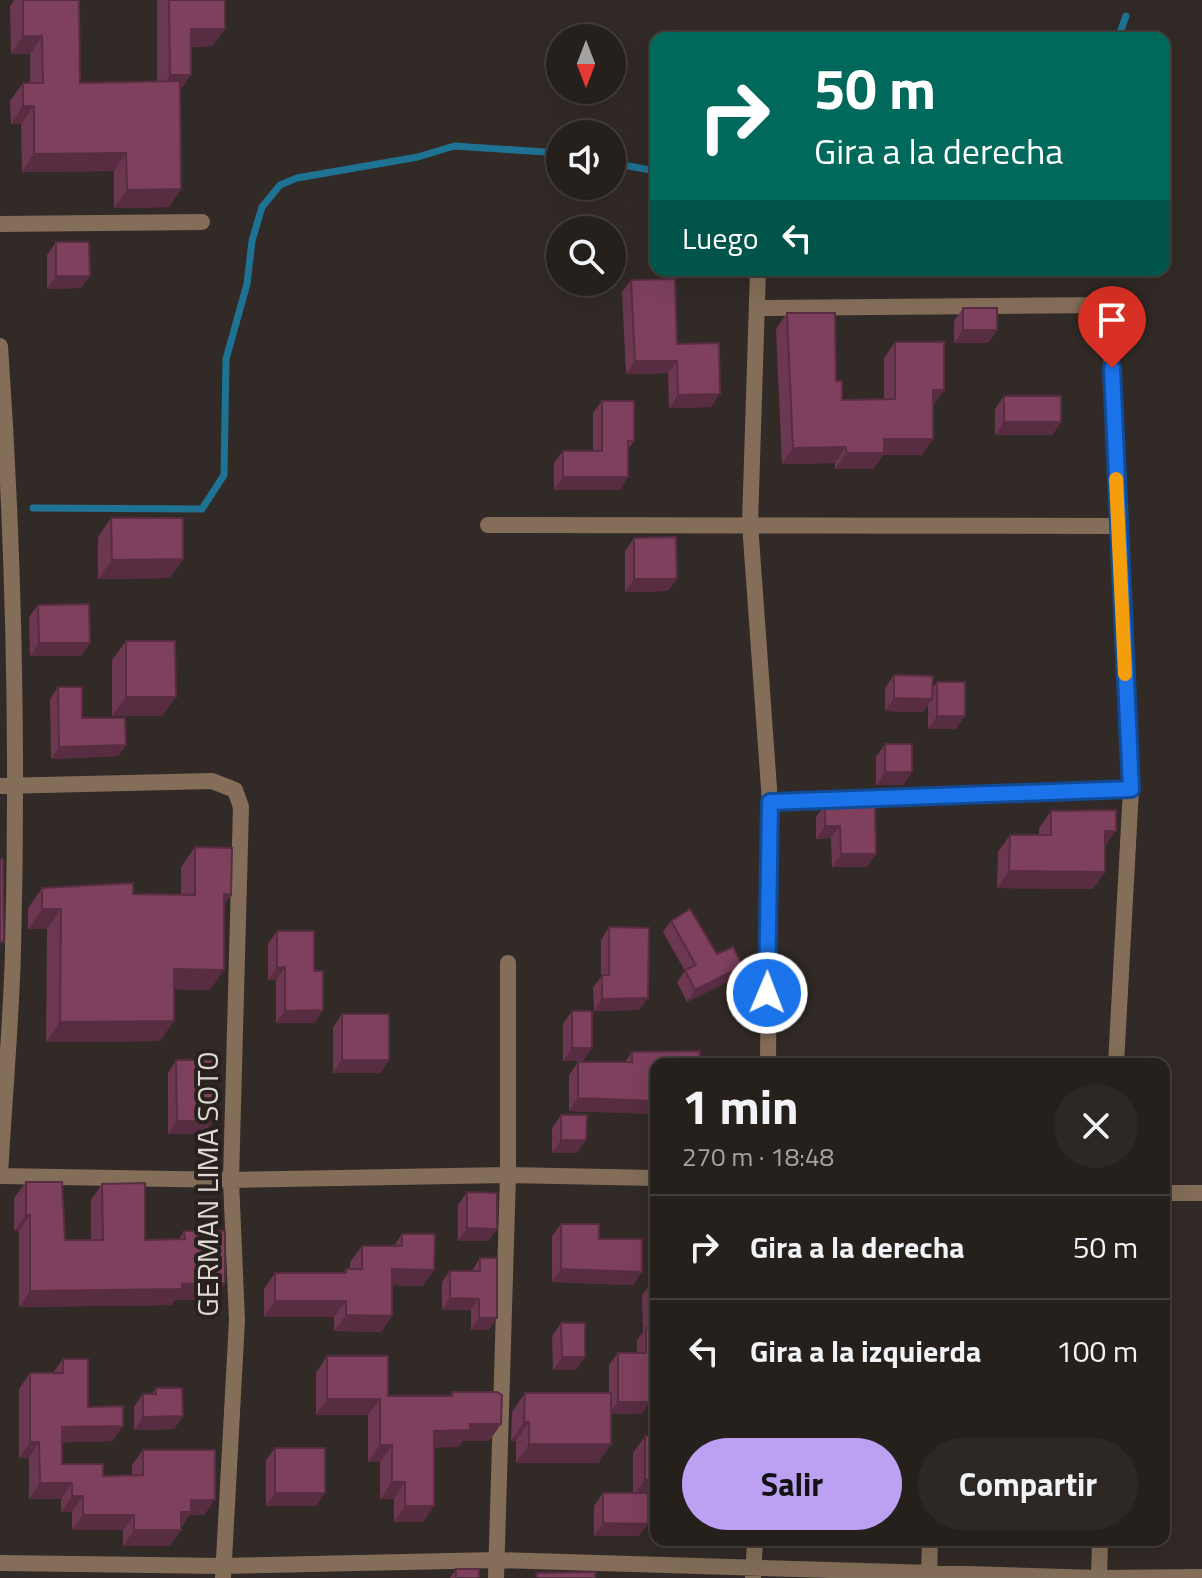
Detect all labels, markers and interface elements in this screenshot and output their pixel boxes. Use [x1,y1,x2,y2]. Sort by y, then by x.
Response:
north arrow [546,24,626,104]
map controls [546,24,626,296]
text: 50 m [814,46,936,131]
icon: right [682,64,786,168]
button: sound [546,120,626,200]
text: Gira a la derecha [814,123,1063,178]
text: Luego [682,215,759,261]
button: search [546,216,626,296]
icon: left [775,216,819,260]
pin [1078,286,1146,368]
icon: arrive [1090,298,1134,342]
position arrow [725,951,809,1035]
street label: GERMAN LIMA SOTO [184,1051,230,1317]
text: 1 min [682,1070,799,1143]
button: close [1054,1084,1138,1168]
text: 270 m · 18:48 [682,1137,834,1176]
text: Gira a la derecha [750,1224,965,1270]
text: 50 m [1073,1224,1138,1270]
icon: right [682,1225,726,1269]
text: Gira a la izquierda [750,1328,981,1374]
text: 100 m [1056,1328,1138,1374]
icon: left [682,1329,726,1373]
button: Salir [682,1438,902,1530]
button: Compartir [918,1438,1138,1530]

